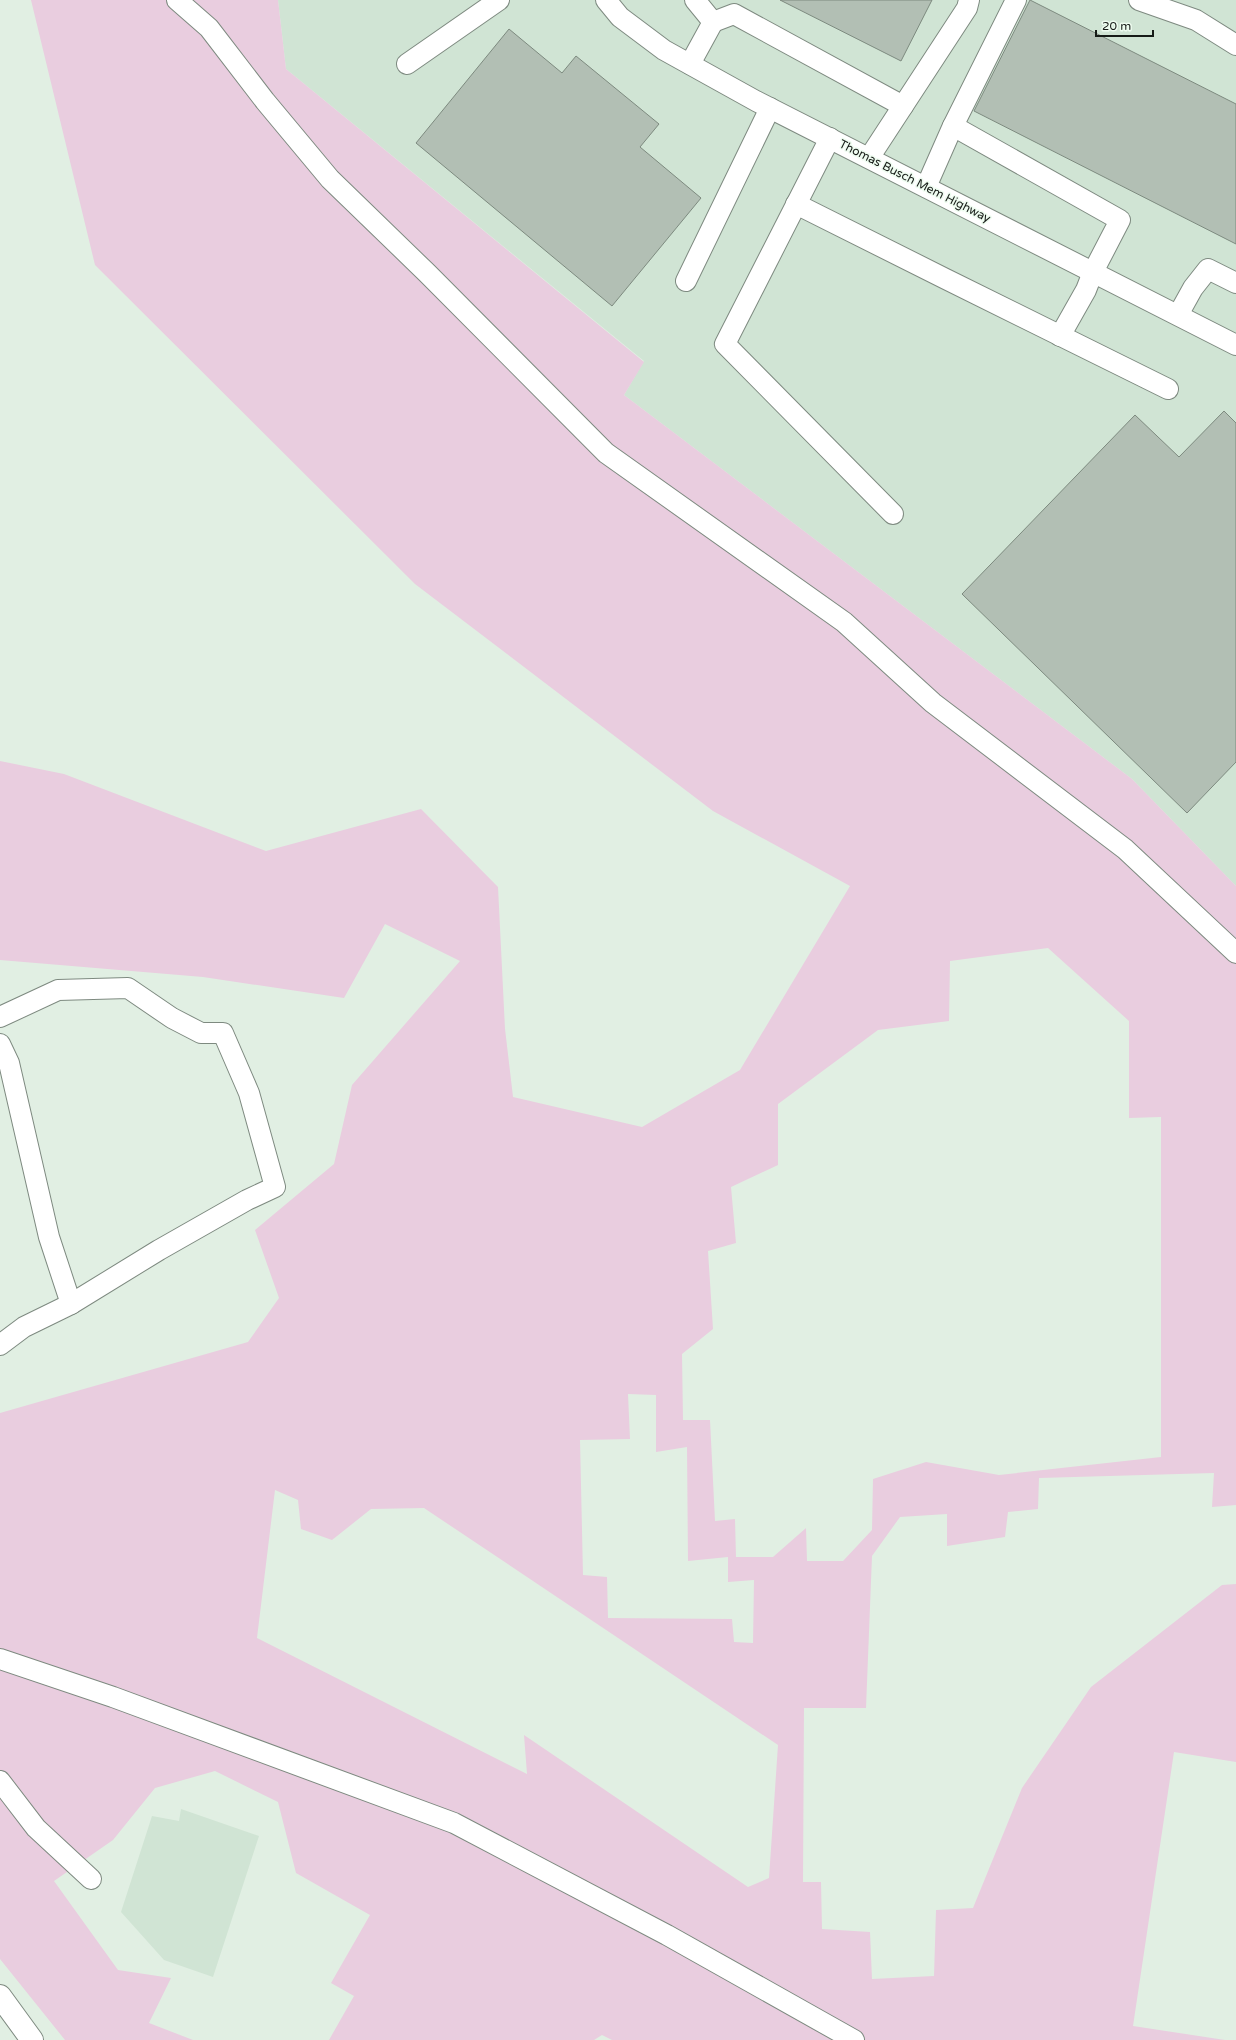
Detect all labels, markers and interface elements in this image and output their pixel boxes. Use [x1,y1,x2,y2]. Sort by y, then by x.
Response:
scale bar [1096,12,1153,38]
text: 20 m [1102,19,1131,33]
street label: Thomas Busch Mem Highway [837,137,994,226]

